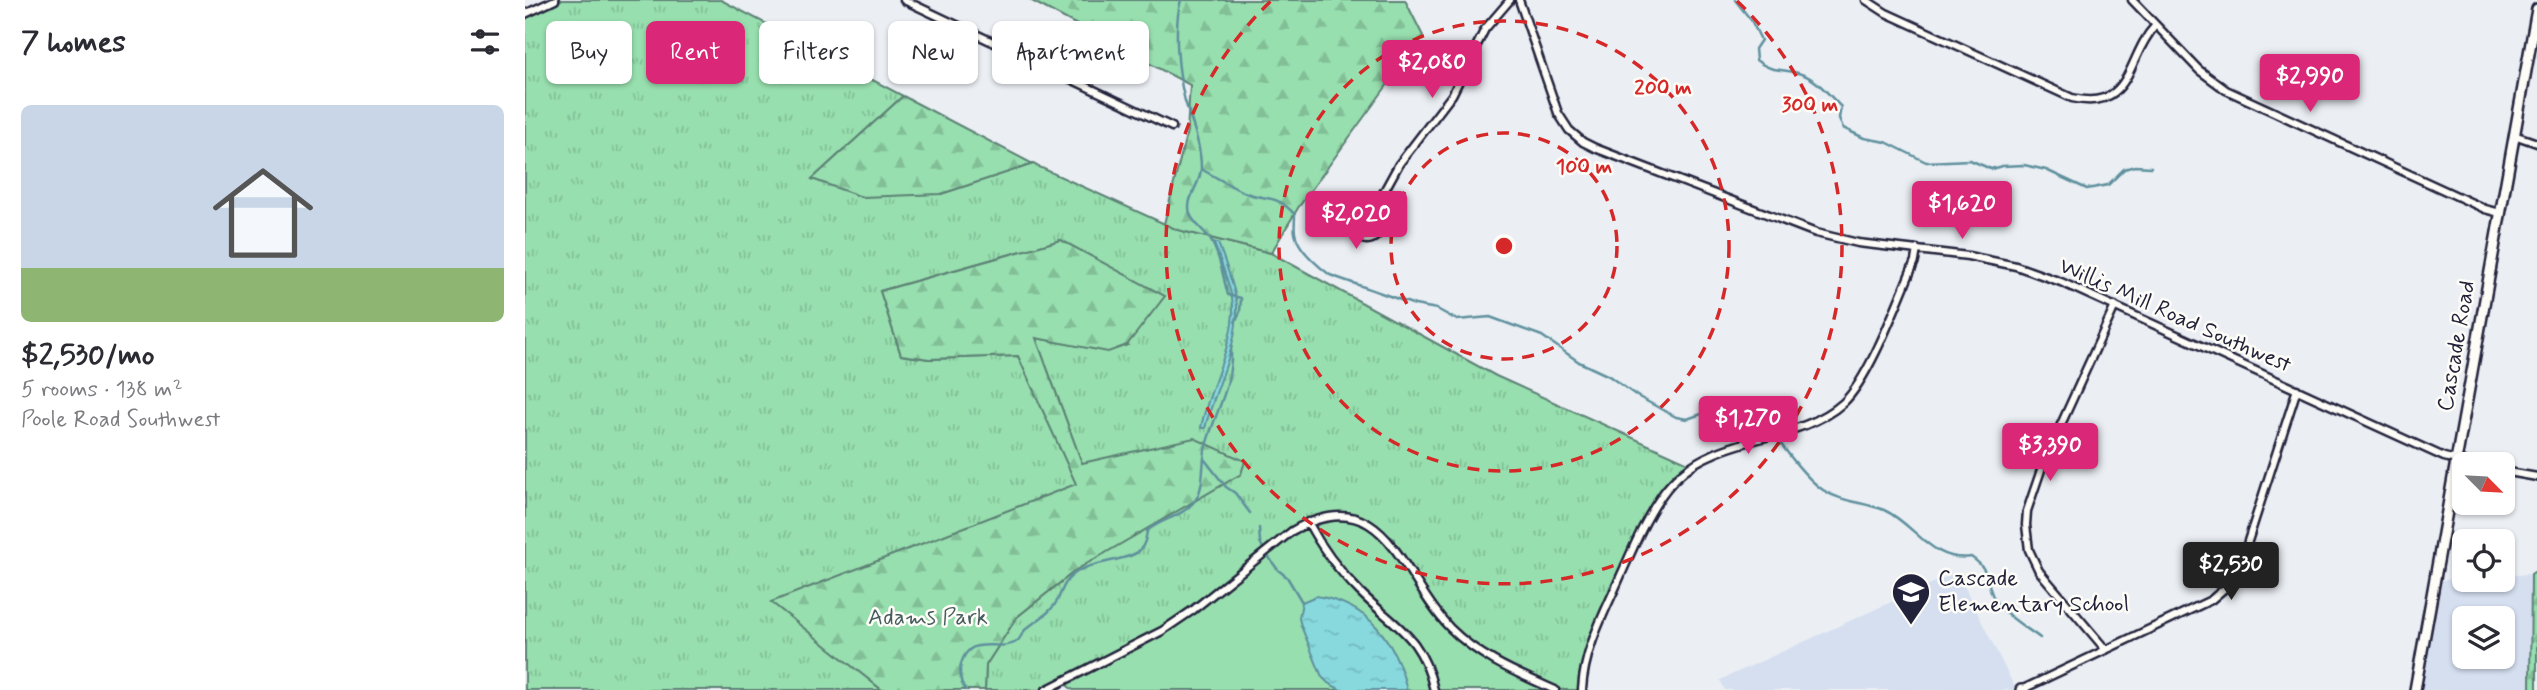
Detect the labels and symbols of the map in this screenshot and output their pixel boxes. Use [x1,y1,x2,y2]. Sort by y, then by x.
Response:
pin: $2,080 [1375,41,1489,100]
pin: $2,990 [2253,54,2367,114]
text: 200 m [1634,74,1692,102]
text: 300 m [1782,91,1839,119]
text: 100 m [1556,153,1612,181]
pin: $1,620 [1905,182,2019,241]
pin: $2,020 [1299,191,1413,251]
centre of rings [1492,234,1516,258]
street label: Willis Mill Road Southwest [2054,251,2296,381]
street label: Cascade Road [2431,278,2483,414]
pin: $1,270 [1691,396,1805,456]
pin: $3,390 [1993,424,2107,483]
north arrow [2452,452,2515,514]
pin: $2,530 [2174,542,2288,602]
place label: Cascade Elementary School [1938,564,2129,620]
school or university icon: Cascade Elementary School [1890,571,1932,626]
park label: Adams Park [868,603,988,633]

